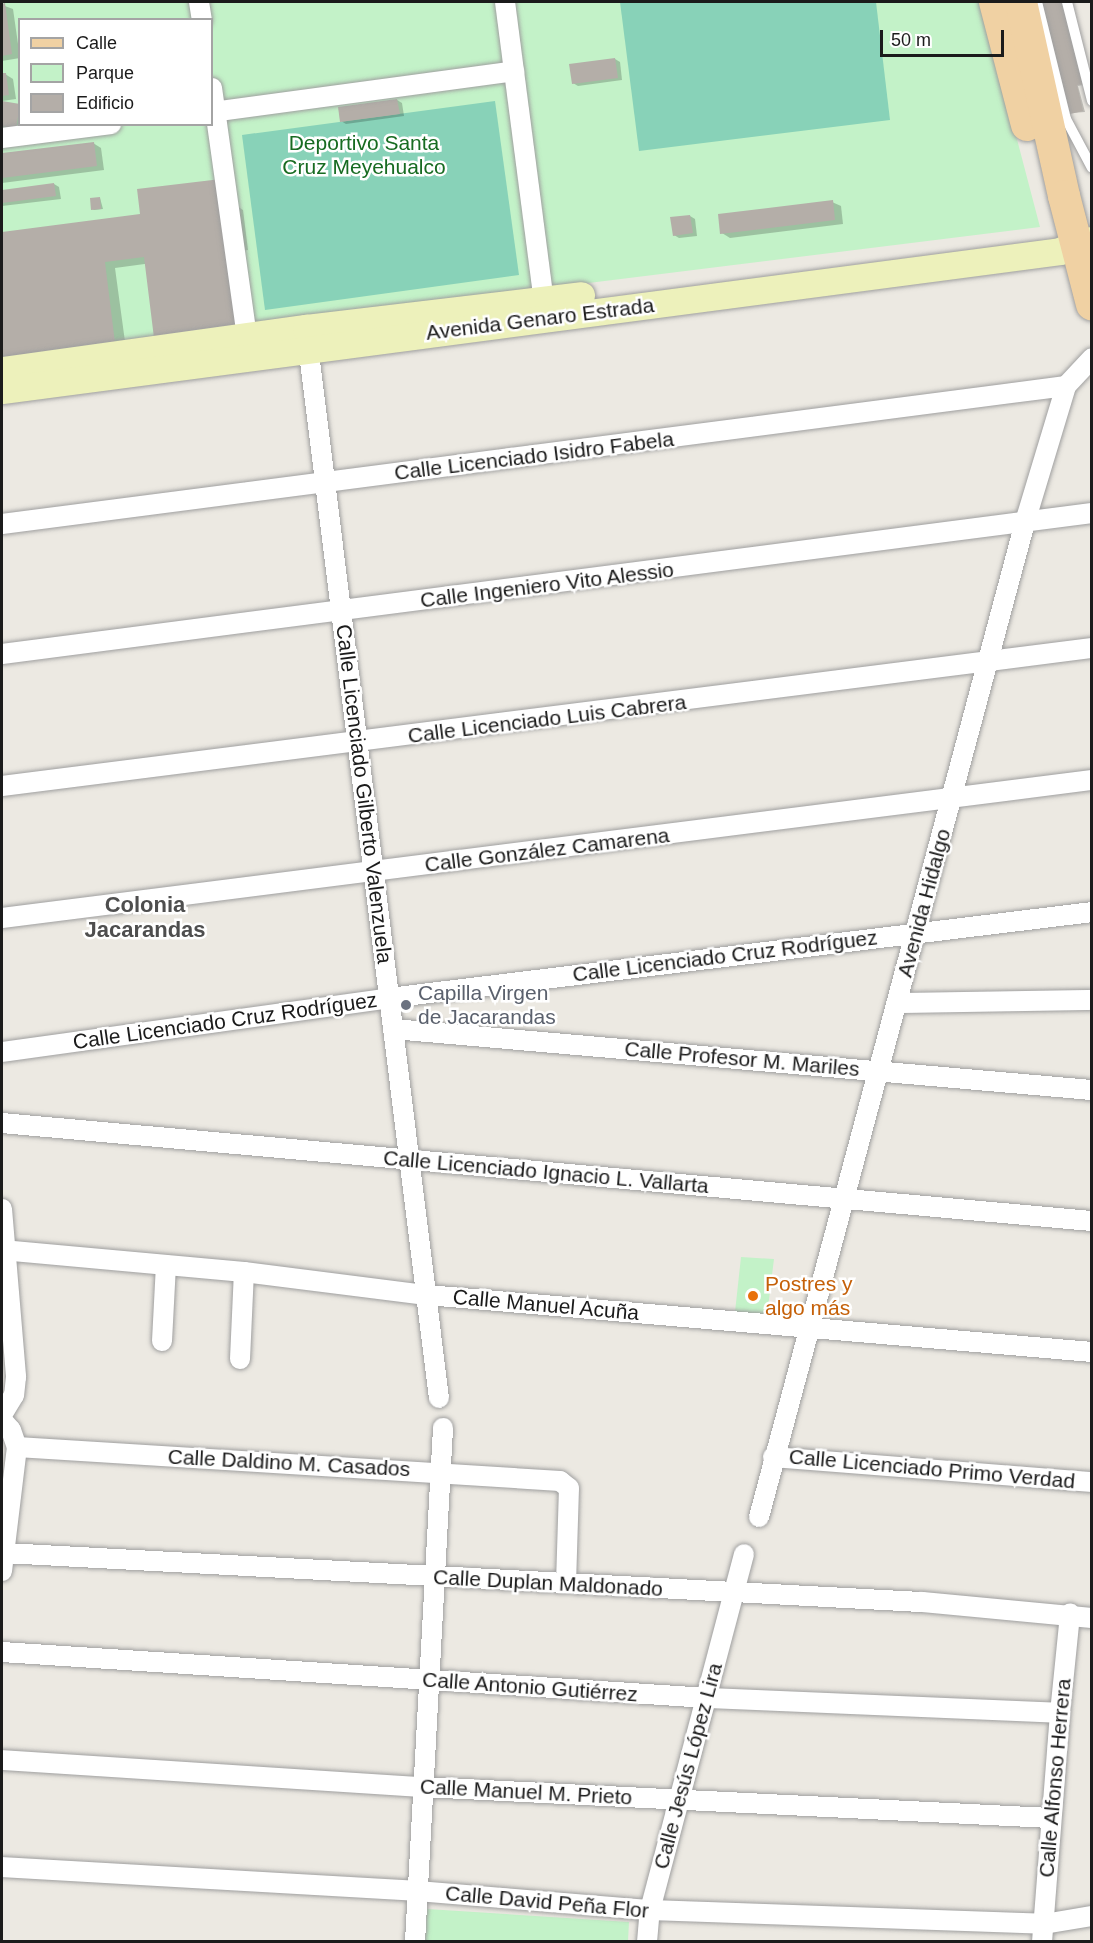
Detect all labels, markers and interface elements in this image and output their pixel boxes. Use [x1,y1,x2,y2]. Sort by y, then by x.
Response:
legend [18,18,213,126]
scale bar [883,18,1008,56]
text: 50 m [891,30,931,50]
text: Calle [76,33,117,53]
text: Parque [76,63,134,83]
text: Edificio [76,93,134,113]
park label: Deportivo Santa Cruz Meyehualco [282,130,446,180]
street label: Avenida Genaro Estrada [425,293,655,345]
street label: Calle Licenciado Isidro Fabela [393,426,675,486]
street label: Calle Ingeniero Vito Alessio [418,557,676,613]
street label: Calle Licenciado Gilberto Valenzuela [331,623,397,965]
street label: Calle Licenciado Luis Cabrera [406,689,688,749]
street label: Calle González Camarena [423,822,671,878]
street label: Avenida Hidalgo [892,826,956,980]
district label: Colonia Jacarandas [84,891,206,942]
street label: Calle Licenciado Cruz Rodríguez [571,925,879,987]
place label: Capilla Virgen de Jacarandas [418,980,556,1030]
street label: Calle Licenciado Cruz Rodríguez [71,987,379,1055]
marker: Capilla Virgen de Jacarandas [399,998,413,1012]
street label: Calle Profesor M. Mariles [623,1036,861,1082]
street label: Calle Licenciado Ignacio L. Vallarta [382,1145,710,1199]
place label: Postres y algo más [765,1271,853,1321]
street label: Calle Manuel Acuña [451,1284,641,1326]
marker: Postres y algo más [746,1289,760,1303]
street label: Calle Daldino M. Casados [167,1444,411,1482]
street label: Calle Licenciado Primo Verdad [788,1444,1076,1494]
street label: Calle Duplan Maldonado [433,1564,663,1602]
street label: Calle Jesús López Lira [648,1660,728,1872]
street label: Calle Antonio Gutiérrez [421,1667,639,1707]
street label: Calle Alfonso Herrera [1034,1677,1076,1879]
street label: Calle Manuel M. Prieto [419,1774,633,1810]
street label: Calle David Peña Flor [444,1881,650,1923]

